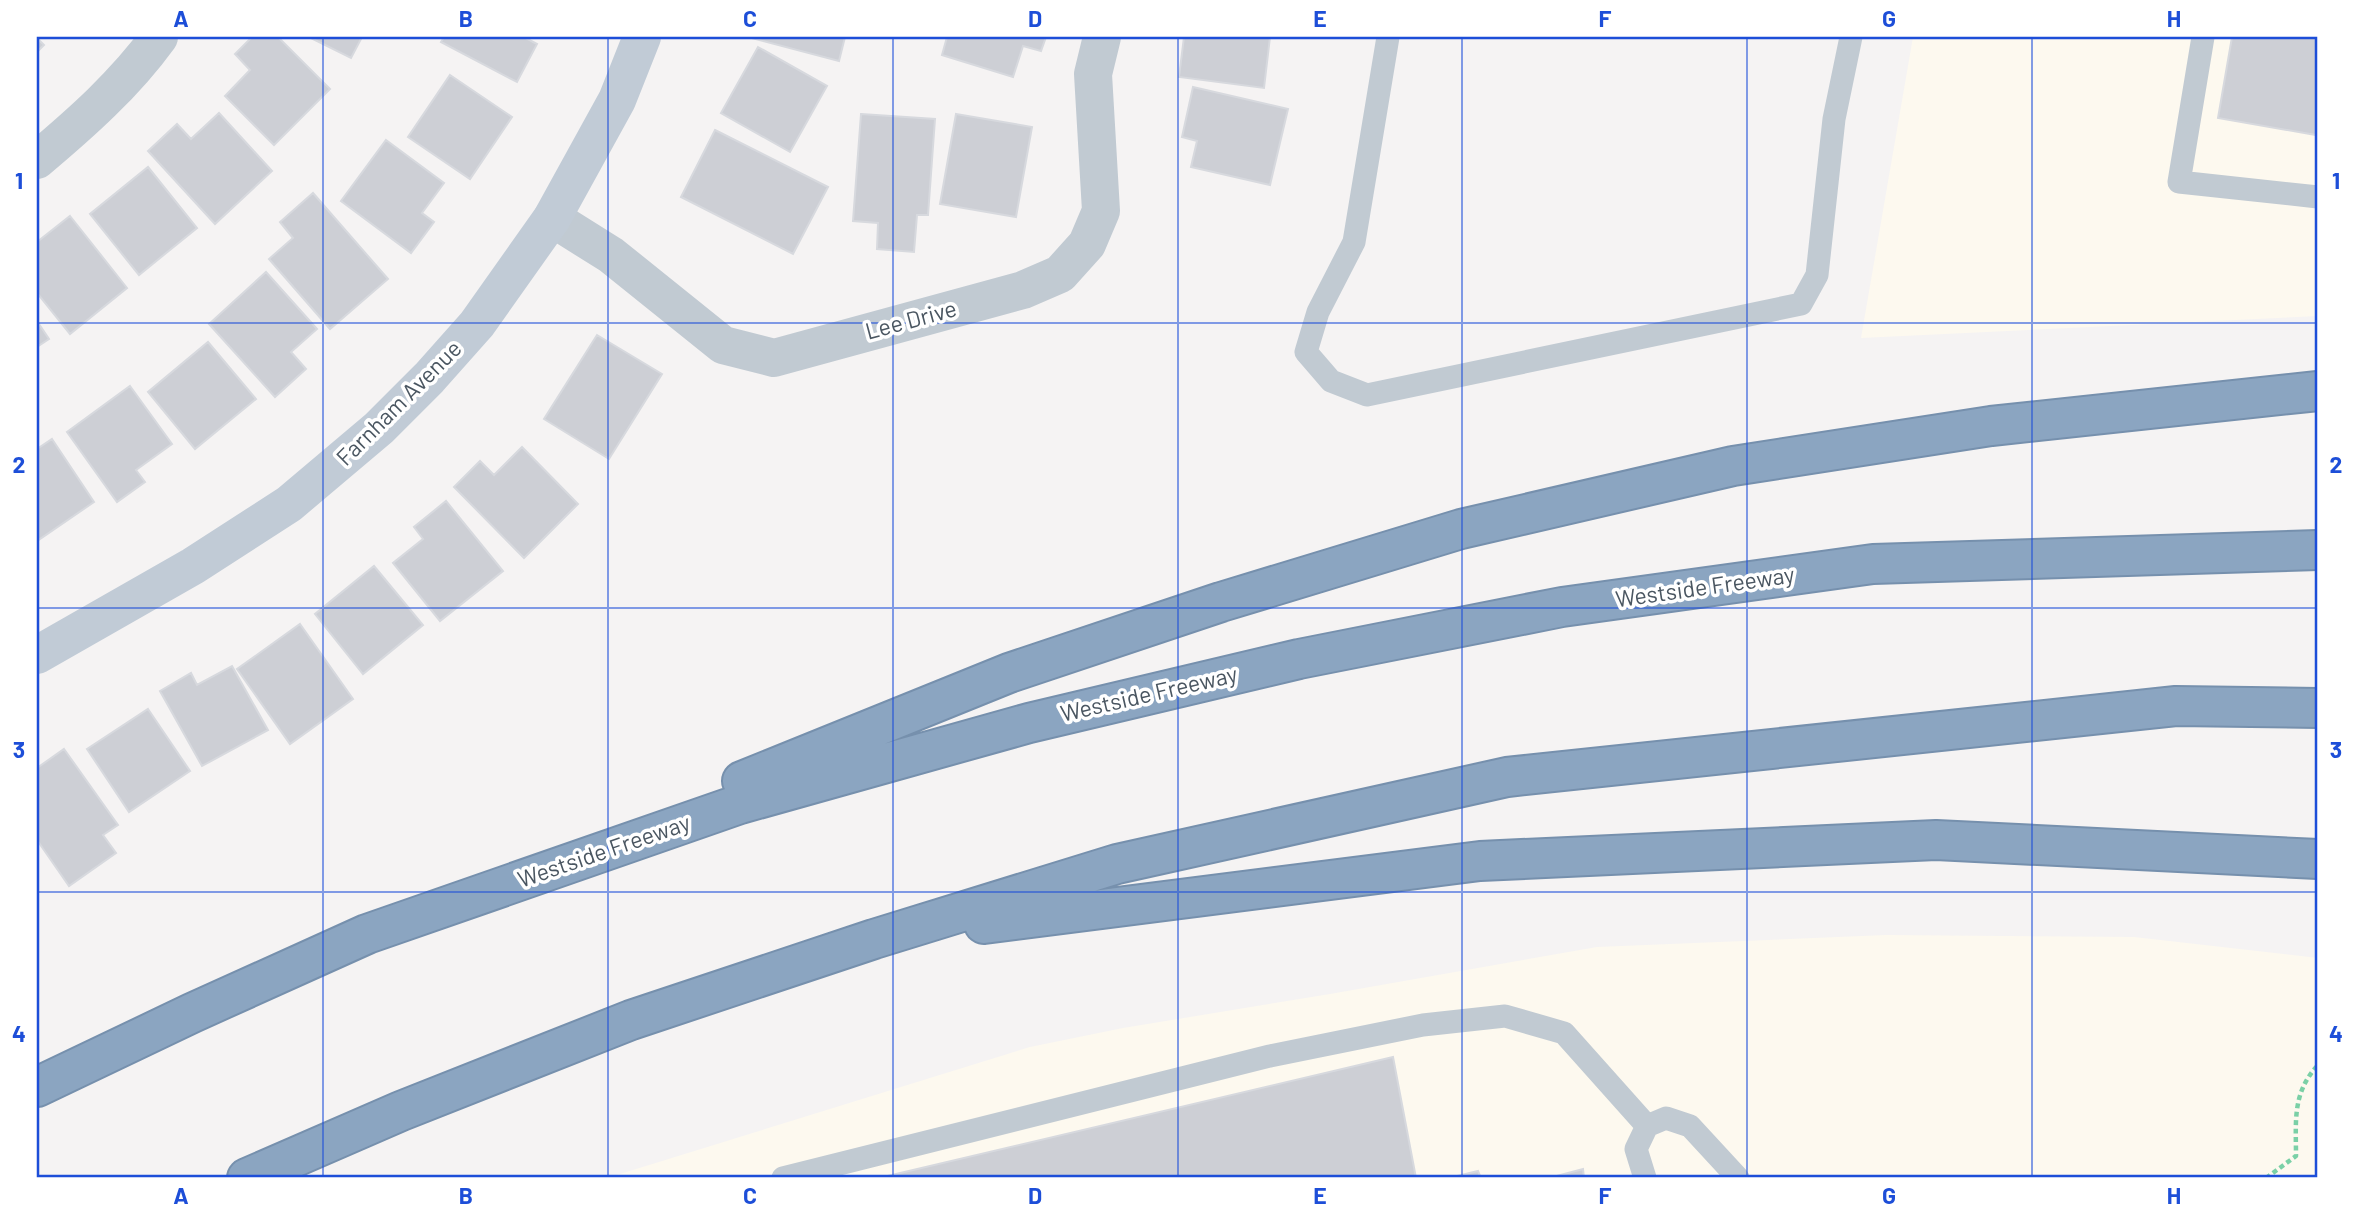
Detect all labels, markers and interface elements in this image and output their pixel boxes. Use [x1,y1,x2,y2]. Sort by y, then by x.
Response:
text: A [173,4,189,32]
text: B [459,4,473,32]
text: C [743,4,757,32]
text: D [1028,4,1042,32]
text: E [1313,4,1327,32]
text: F [1599,4,1612,32]
text: G [1882,4,1896,32]
text: H [2167,4,2181,32]
text: 1 [15,166,23,194]
text: 1 [2332,166,2340,194]
street label: Lee Drive [862,293,959,345]
street label: Farnham Avenue [330,334,467,471]
text: 2 [13,450,25,478]
text: 2 [2330,450,2342,478]
street label: Westside Freeway [1613,560,1797,612]
street label: Westside Freeway [1058,659,1240,727]
text: 3 [13,735,25,763]
text: 3 [2330,735,2342,763]
street label: Westside Freeway [514,807,694,893]
text: 4 [12,1019,26,1047]
text: 4 [2329,1019,2343,1047]
text: A [173,1181,189,1209]
text: B [459,1181,473,1209]
text: C [743,1181,757,1209]
text: D [1028,1181,1042,1209]
text: E [1313,1181,1327,1209]
text: F [1599,1181,1612,1209]
text: G [1882,1181,1896,1209]
text: H [2167,1181,2181,1209]

